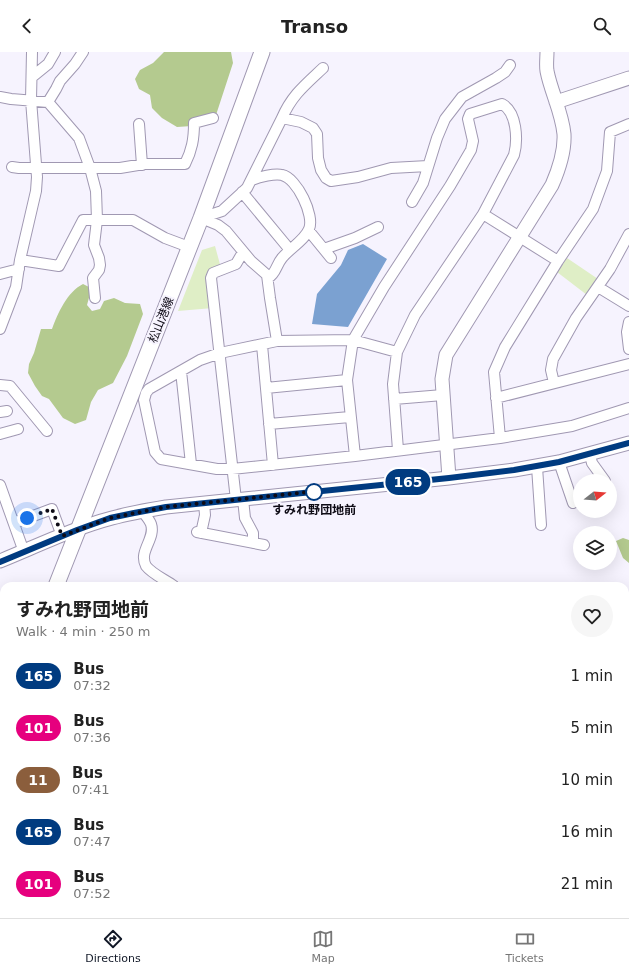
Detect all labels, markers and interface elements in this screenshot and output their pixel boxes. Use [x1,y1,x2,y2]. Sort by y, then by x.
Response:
icon: back [16,15,38,37]
icon: search [591,15,613,37]
text: Transo [281,16,348,37]
street label: 松山港線 [146,295,176,345]
line badge: 165 [385,469,431,495]
text: 165 [393,474,423,490]
north arrow [573,474,617,518]
map controls [573,474,617,570]
marker: すみれ野団地前 [305,483,323,501]
place label: すみれ野団地前 [272,503,356,517]
your location [17,508,37,528]
button: layers [573,526,617,570]
button: heart [571,595,613,637]
text: すみれ野団地前 [16,598,149,620]
text: Walk · 4 min · 250 m [16,624,150,639]
text: Bus [73,660,104,678]
text: 1 min [570,667,613,685]
text: 165 [24,668,53,684]
text: 07:32 [73,678,111,693]
text: Bus [73,712,104,730]
text: 5 min [570,719,613,737]
text: 101 [24,720,53,736]
text: 07:36 [73,730,111,745]
text: Bus [72,764,103,782]
text: 10 min [561,771,613,789]
text: 11 [28,772,48,788]
text: 07:41 [72,782,109,797]
text: Bus [73,816,104,834]
text: 16 min [561,823,613,841]
text: 165 [24,824,53,840]
text: 07:47 [73,834,111,849]
text: Bus [73,868,104,886]
text: 21 min [561,875,613,893]
text: 101 [24,876,53,892]
text: 07:52 [73,886,111,901]
tab: Directions [85,928,141,965]
tab: Map [311,928,335,965]
tab: Tickets [505,928,544,965]

